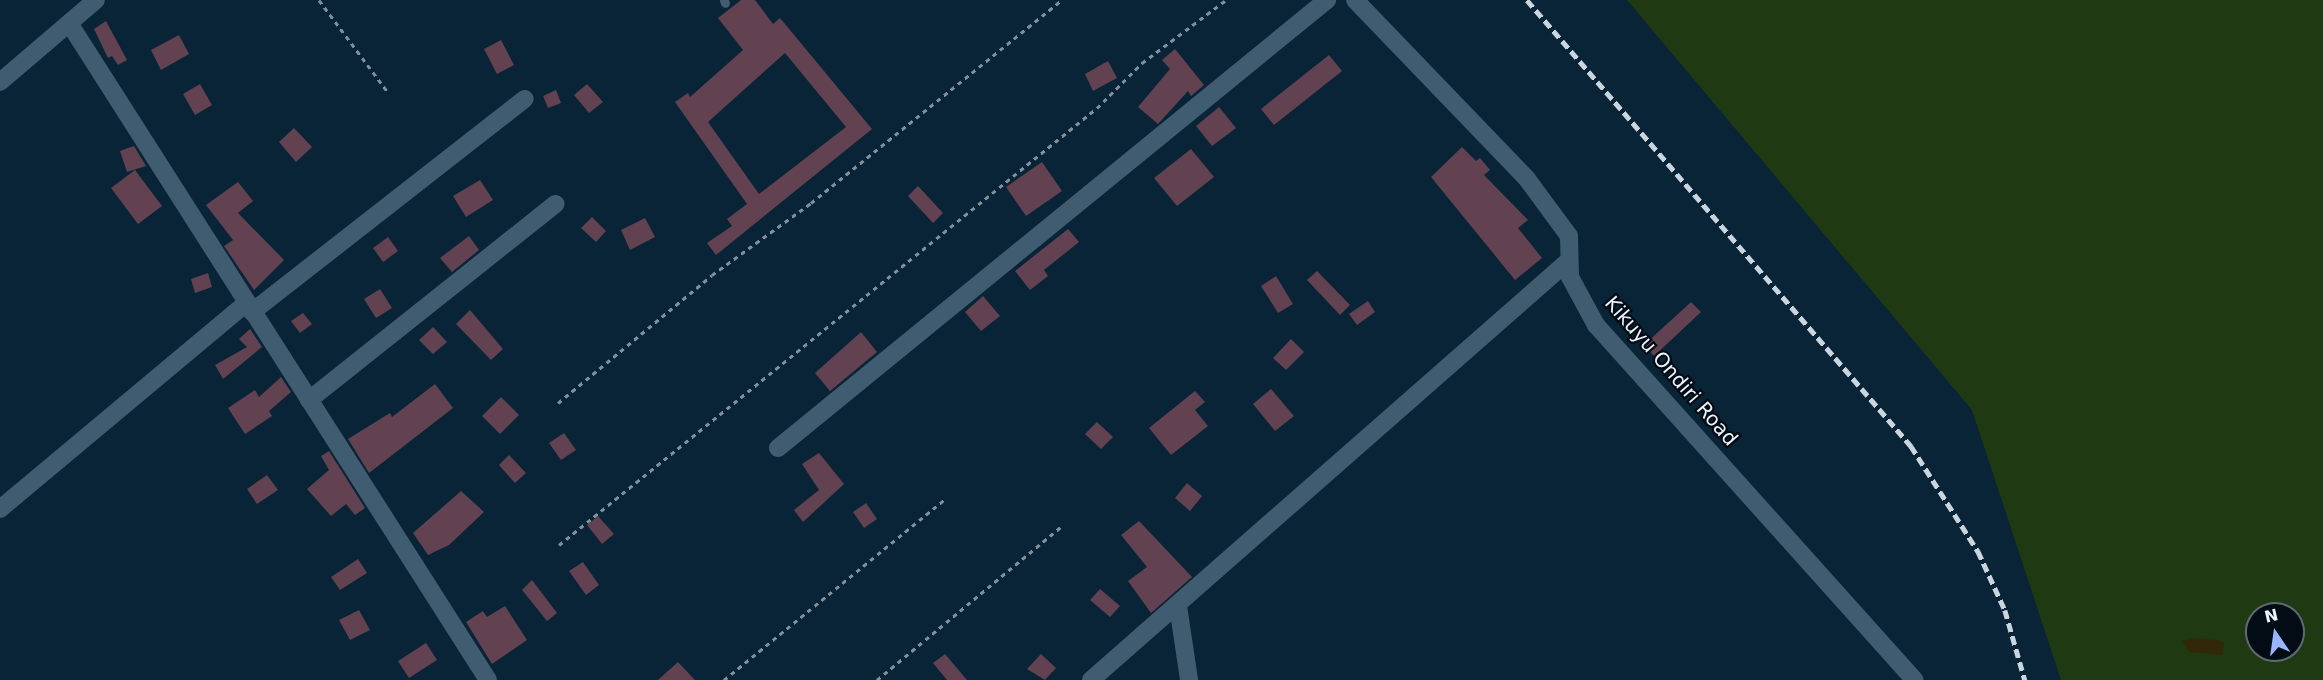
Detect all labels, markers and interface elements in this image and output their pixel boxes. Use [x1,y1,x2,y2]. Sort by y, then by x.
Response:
street label: Kikuyu Ondiri Road [1600,291,1742,451]
north arrow [2245,602,2305,662]
text: N [2263,605,2280,627]

